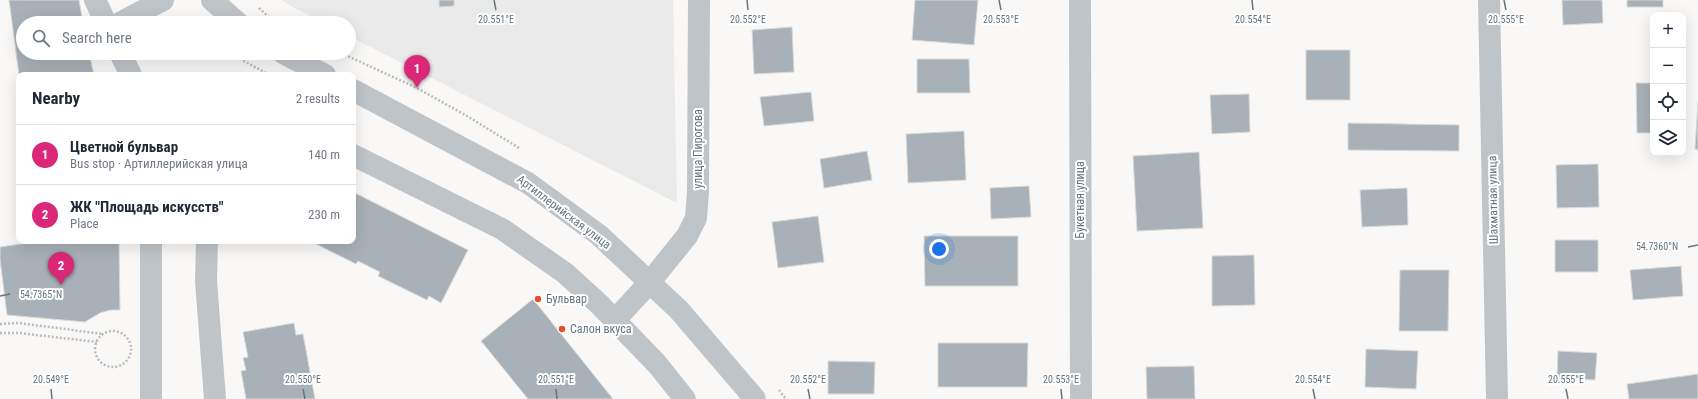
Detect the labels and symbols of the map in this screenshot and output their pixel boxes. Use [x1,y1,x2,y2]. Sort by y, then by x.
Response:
text: 20.551°E [478,14,514,25]
text: 20.552°E [730,14,766,25]
text: 20.553°E [983,14,1019,25]
text: 20.554°E [1235,14,1271,25]
text: 20.555°E [1488,14,1524,25]
pin: 1 [404,55,430,88]
street label: улица Пирогова [691,109,705,189]
street label: Шахматная улица [1485,155,1501,244]
street label: Букетная улица [1073,161,1087,239]
street label: Артиллерийская улица [514,172,614,252]
your location [929,239,949,259]
text: 54.7360°N [1636,241,1678,252]
pin: 2 [48,252,74,285]
text: 54.7365°N [20,289,62,300]
place label: Бульвар [546,292,587,306]
marker: Бульвар [533,294,543,304]
place label: Салон вкуса [570,322,632,336]
marker: Салон вкуса [557,324,567,334]
text: 20.549°E [33,374,69,385]
text: 20.550°E [285,374,321,385]
text: 20.551°E [538,374,574,385]
text: 20.552°E [790,374,826,385]
text: 20.553°E [1043,374,1079,385]
text: 20.554°E [1295,374,1331,385]
text: 20.555°E [1548,374,1584,385]

